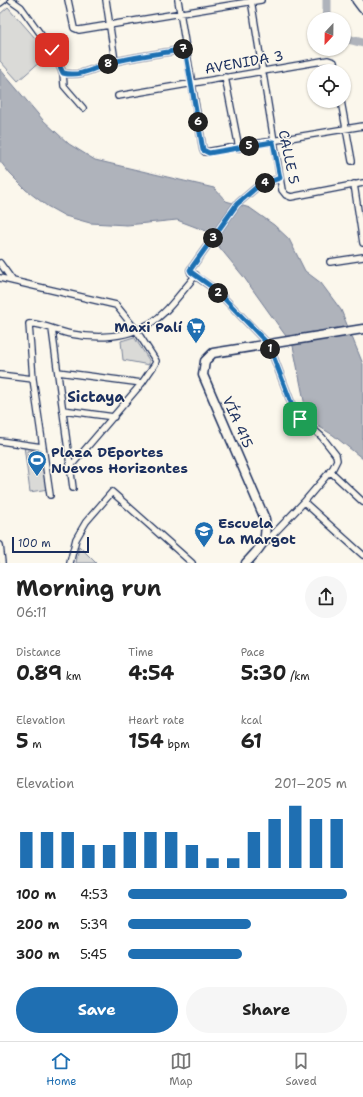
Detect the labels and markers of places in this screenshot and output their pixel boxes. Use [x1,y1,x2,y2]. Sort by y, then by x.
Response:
pin [35,33,69,67]
pin: 7 [173,39,193,59]
pin: 8 [98,54,118,74]
pin: 6 [188,112,208,132]
pin: 5 [239,136,259,156]
pin: 4 [255,173,275,193]
pin: 3 [203,228,223,248]
pin: 2 [208,283,228,303]
supermarket icon: Maxi Palí [185,316,207,344]
place label: Maxi Palí [114,318,183,336]
pin: 1 [260,339,280,359]
pin [283,402,317,436]
place label: Plaza DEportes Nuevos Horizontes [51,443,188,477]
sports icon: Plaza DEportes Nuevos Horizontes [26,449,48,477]
place label: Escuela La Margot [218,514,296,548]
school or university icon: Escuela La Margot [193,520,215,548]

